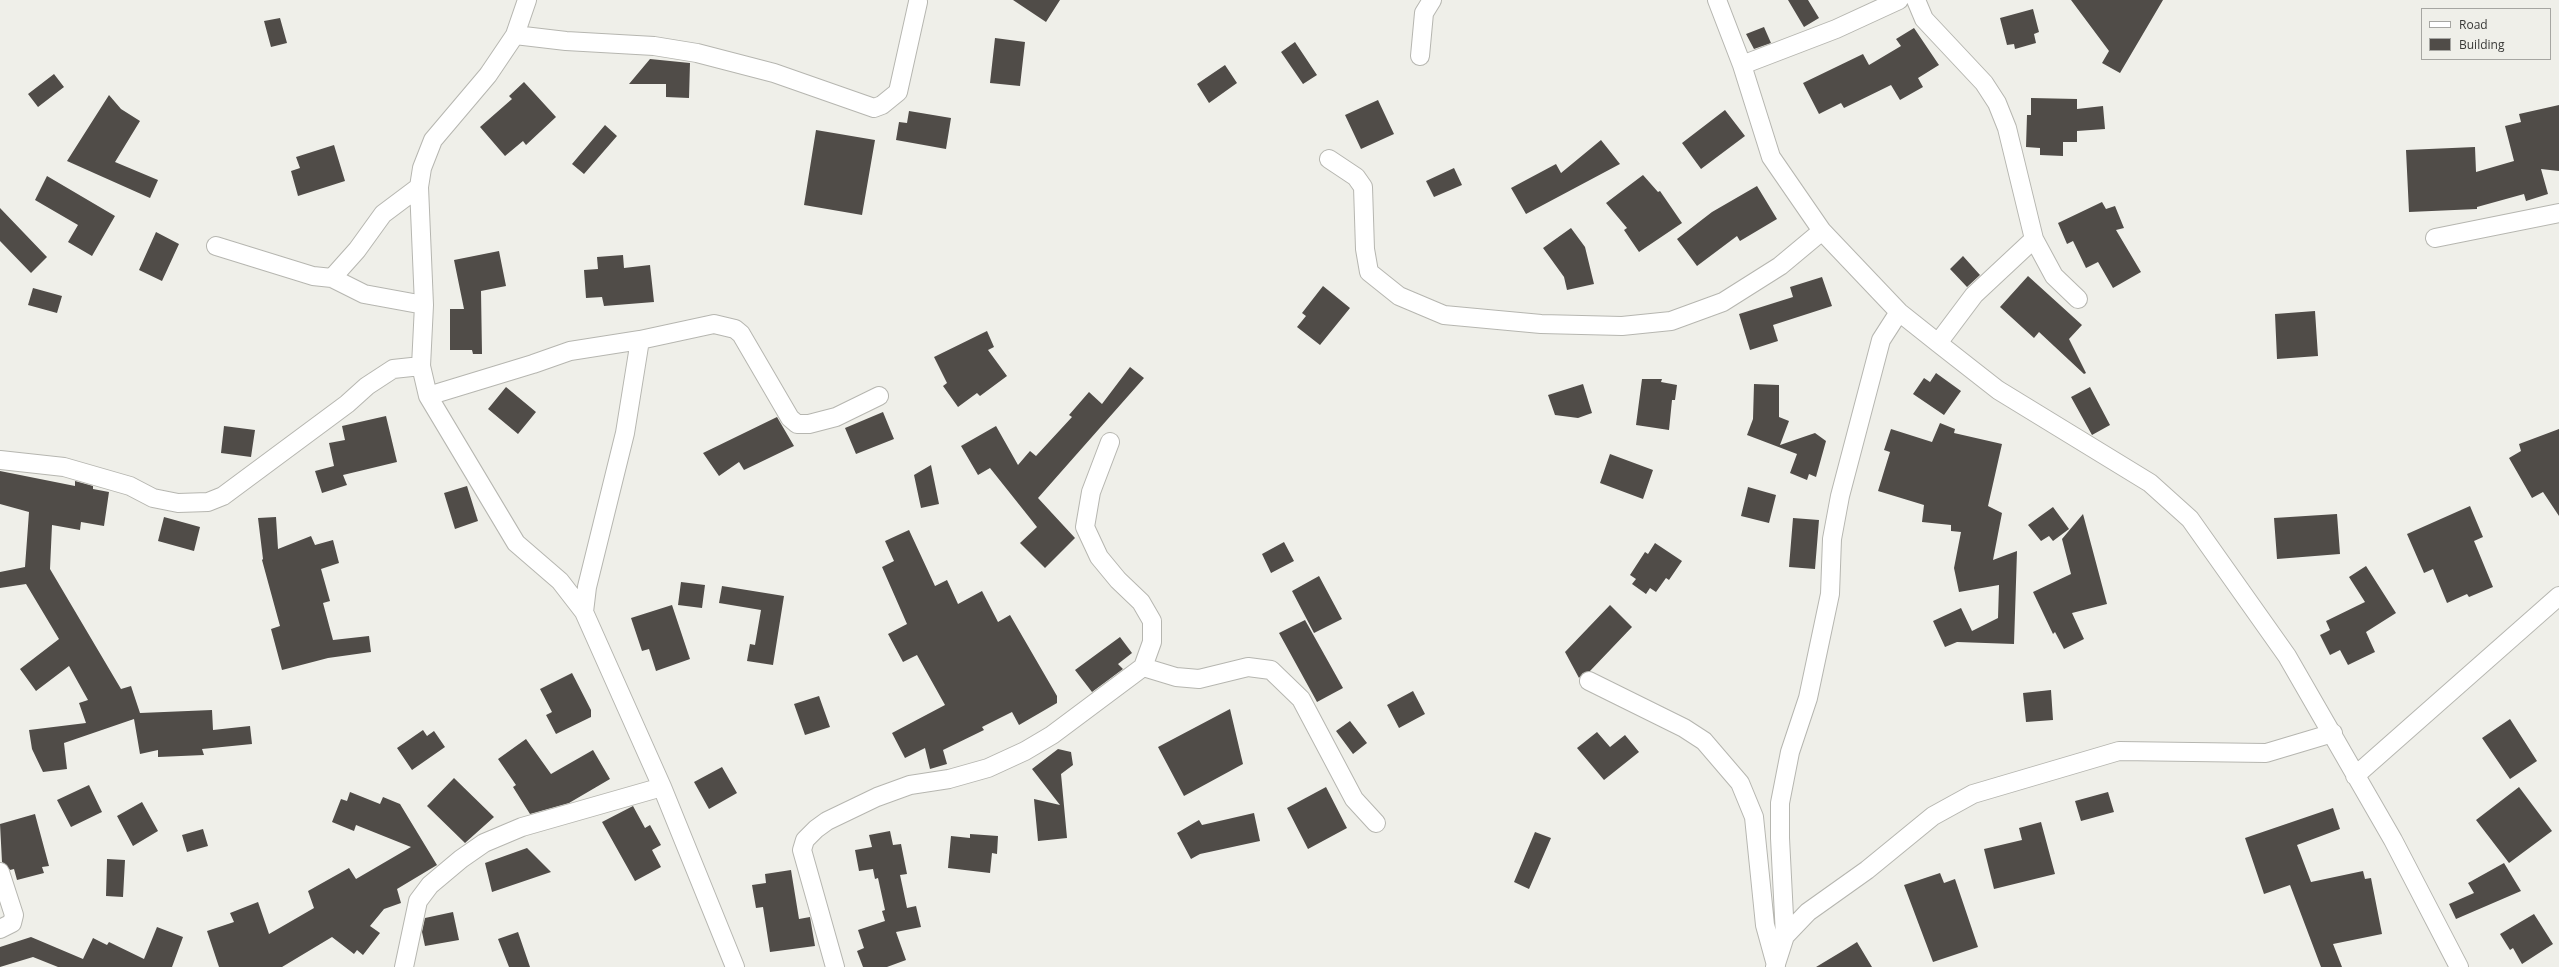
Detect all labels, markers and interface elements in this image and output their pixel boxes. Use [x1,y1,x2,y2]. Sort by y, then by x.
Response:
legend [2421,8,2551,60]
text: Road [2459,16,2488,33]
text: Building [2459,36,2504,53]

